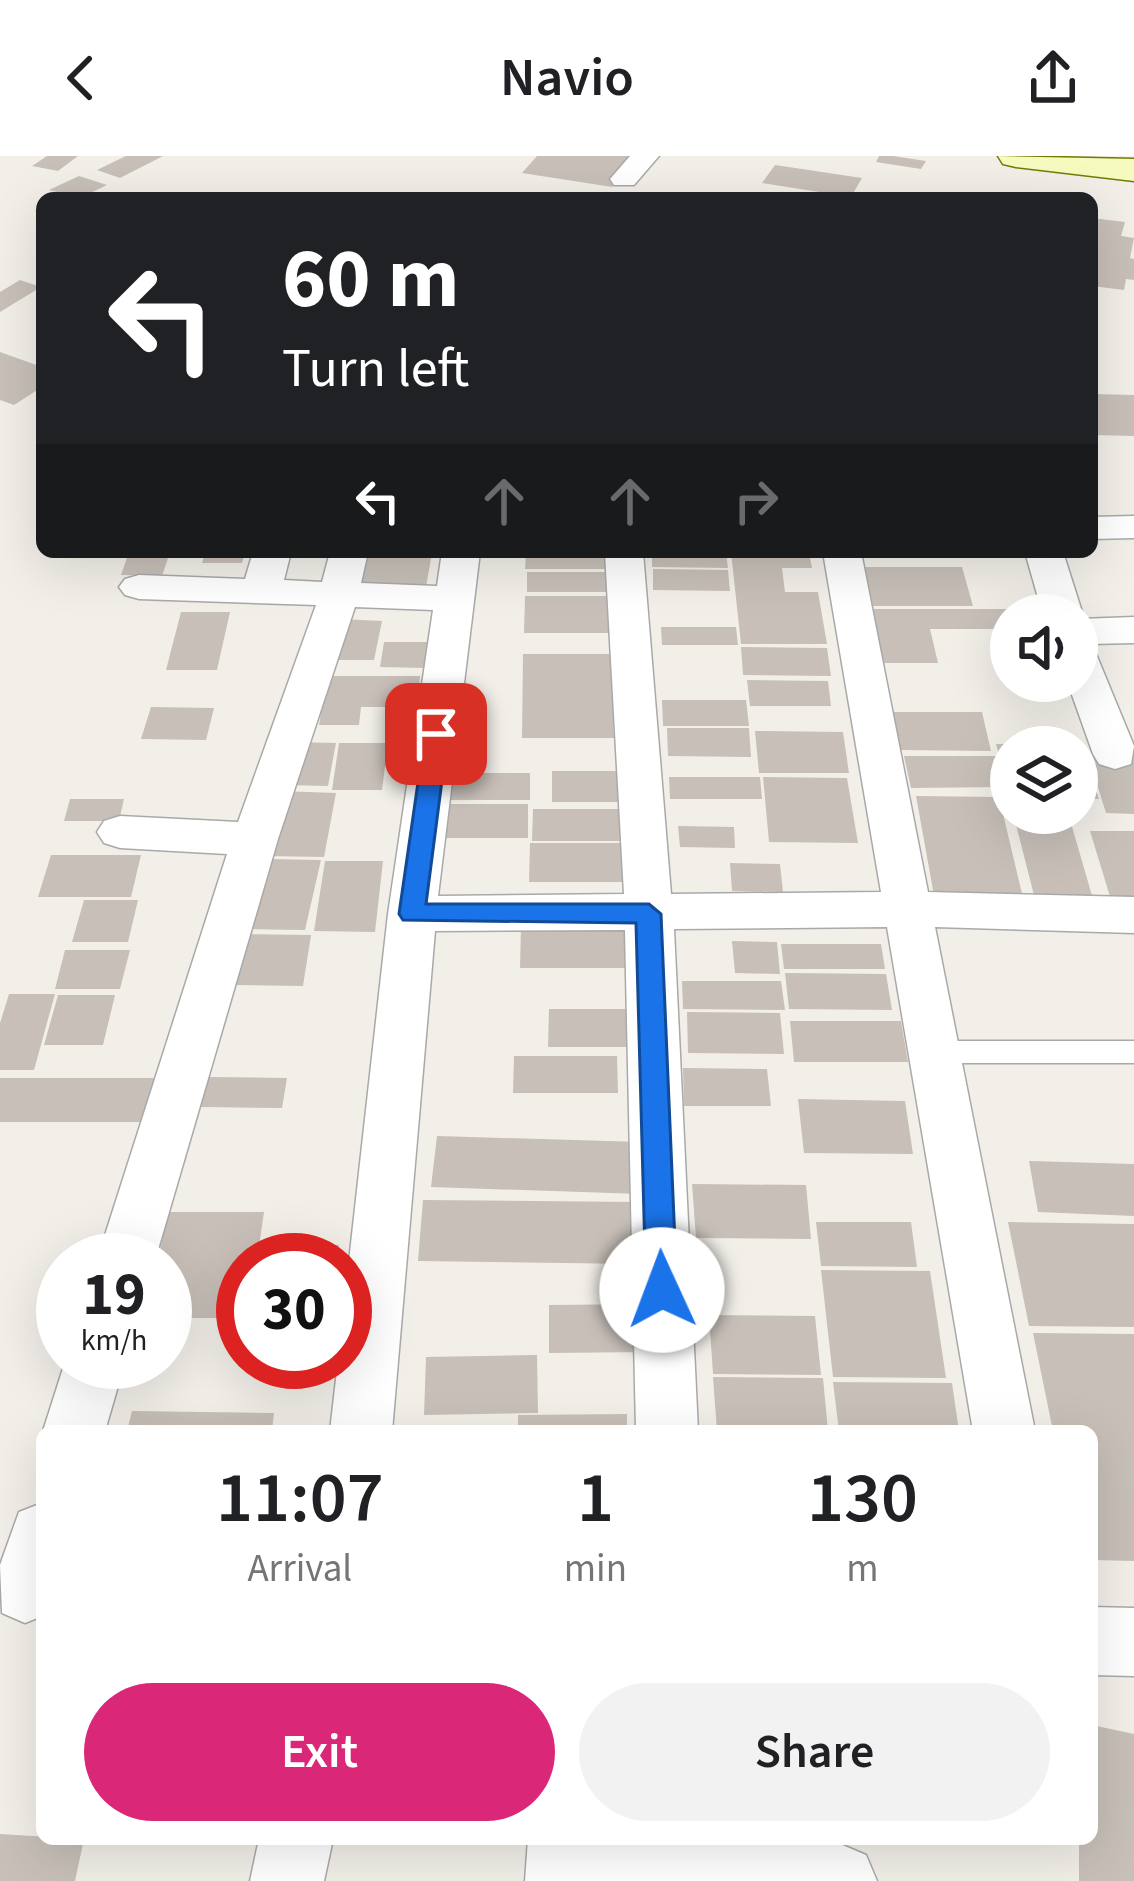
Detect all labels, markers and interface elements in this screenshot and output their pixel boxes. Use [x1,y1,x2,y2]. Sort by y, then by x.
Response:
text: Navio [500,40,634,117]
icon: back [48,45,114,111]
icon: share [1020,45,1086,111]
text: 60 m [282,220,460,340]
icon: left [84,240,240,396]
text: Turn left [282,331,469,408]
icon: left [345,468,411,534]
icon: ahead [471,468,537,534]
icon: ahead [597,468,663,534]
icon: right [723,468,789,534]
map controls [990,594,1098,834]
button: sound [990,594,1098,702]
pin [385,683,487,785]
icon: arrive [403,701,469,767]
button: layers [990,726,1098,834]
position arrow [599,1227,725,1353]
speed limit sign: 30 [216,1233,372,1389]
text: 19 [82,1253,146,1338]
text: km/h [81,1319,147,1362]
text: 11:07 [216,1447,384,1550]
text: 1 [577,1447,614,1550]
text: 130 [807,1447,918,1550]
text: Arrival [247,1541,352,1597]
text: min [564,1541,627,1597]
text: m [846,1541,879,1597]
button: Exit [84,1683,555,1821]
button: Share [579,1683,1050,1821]

